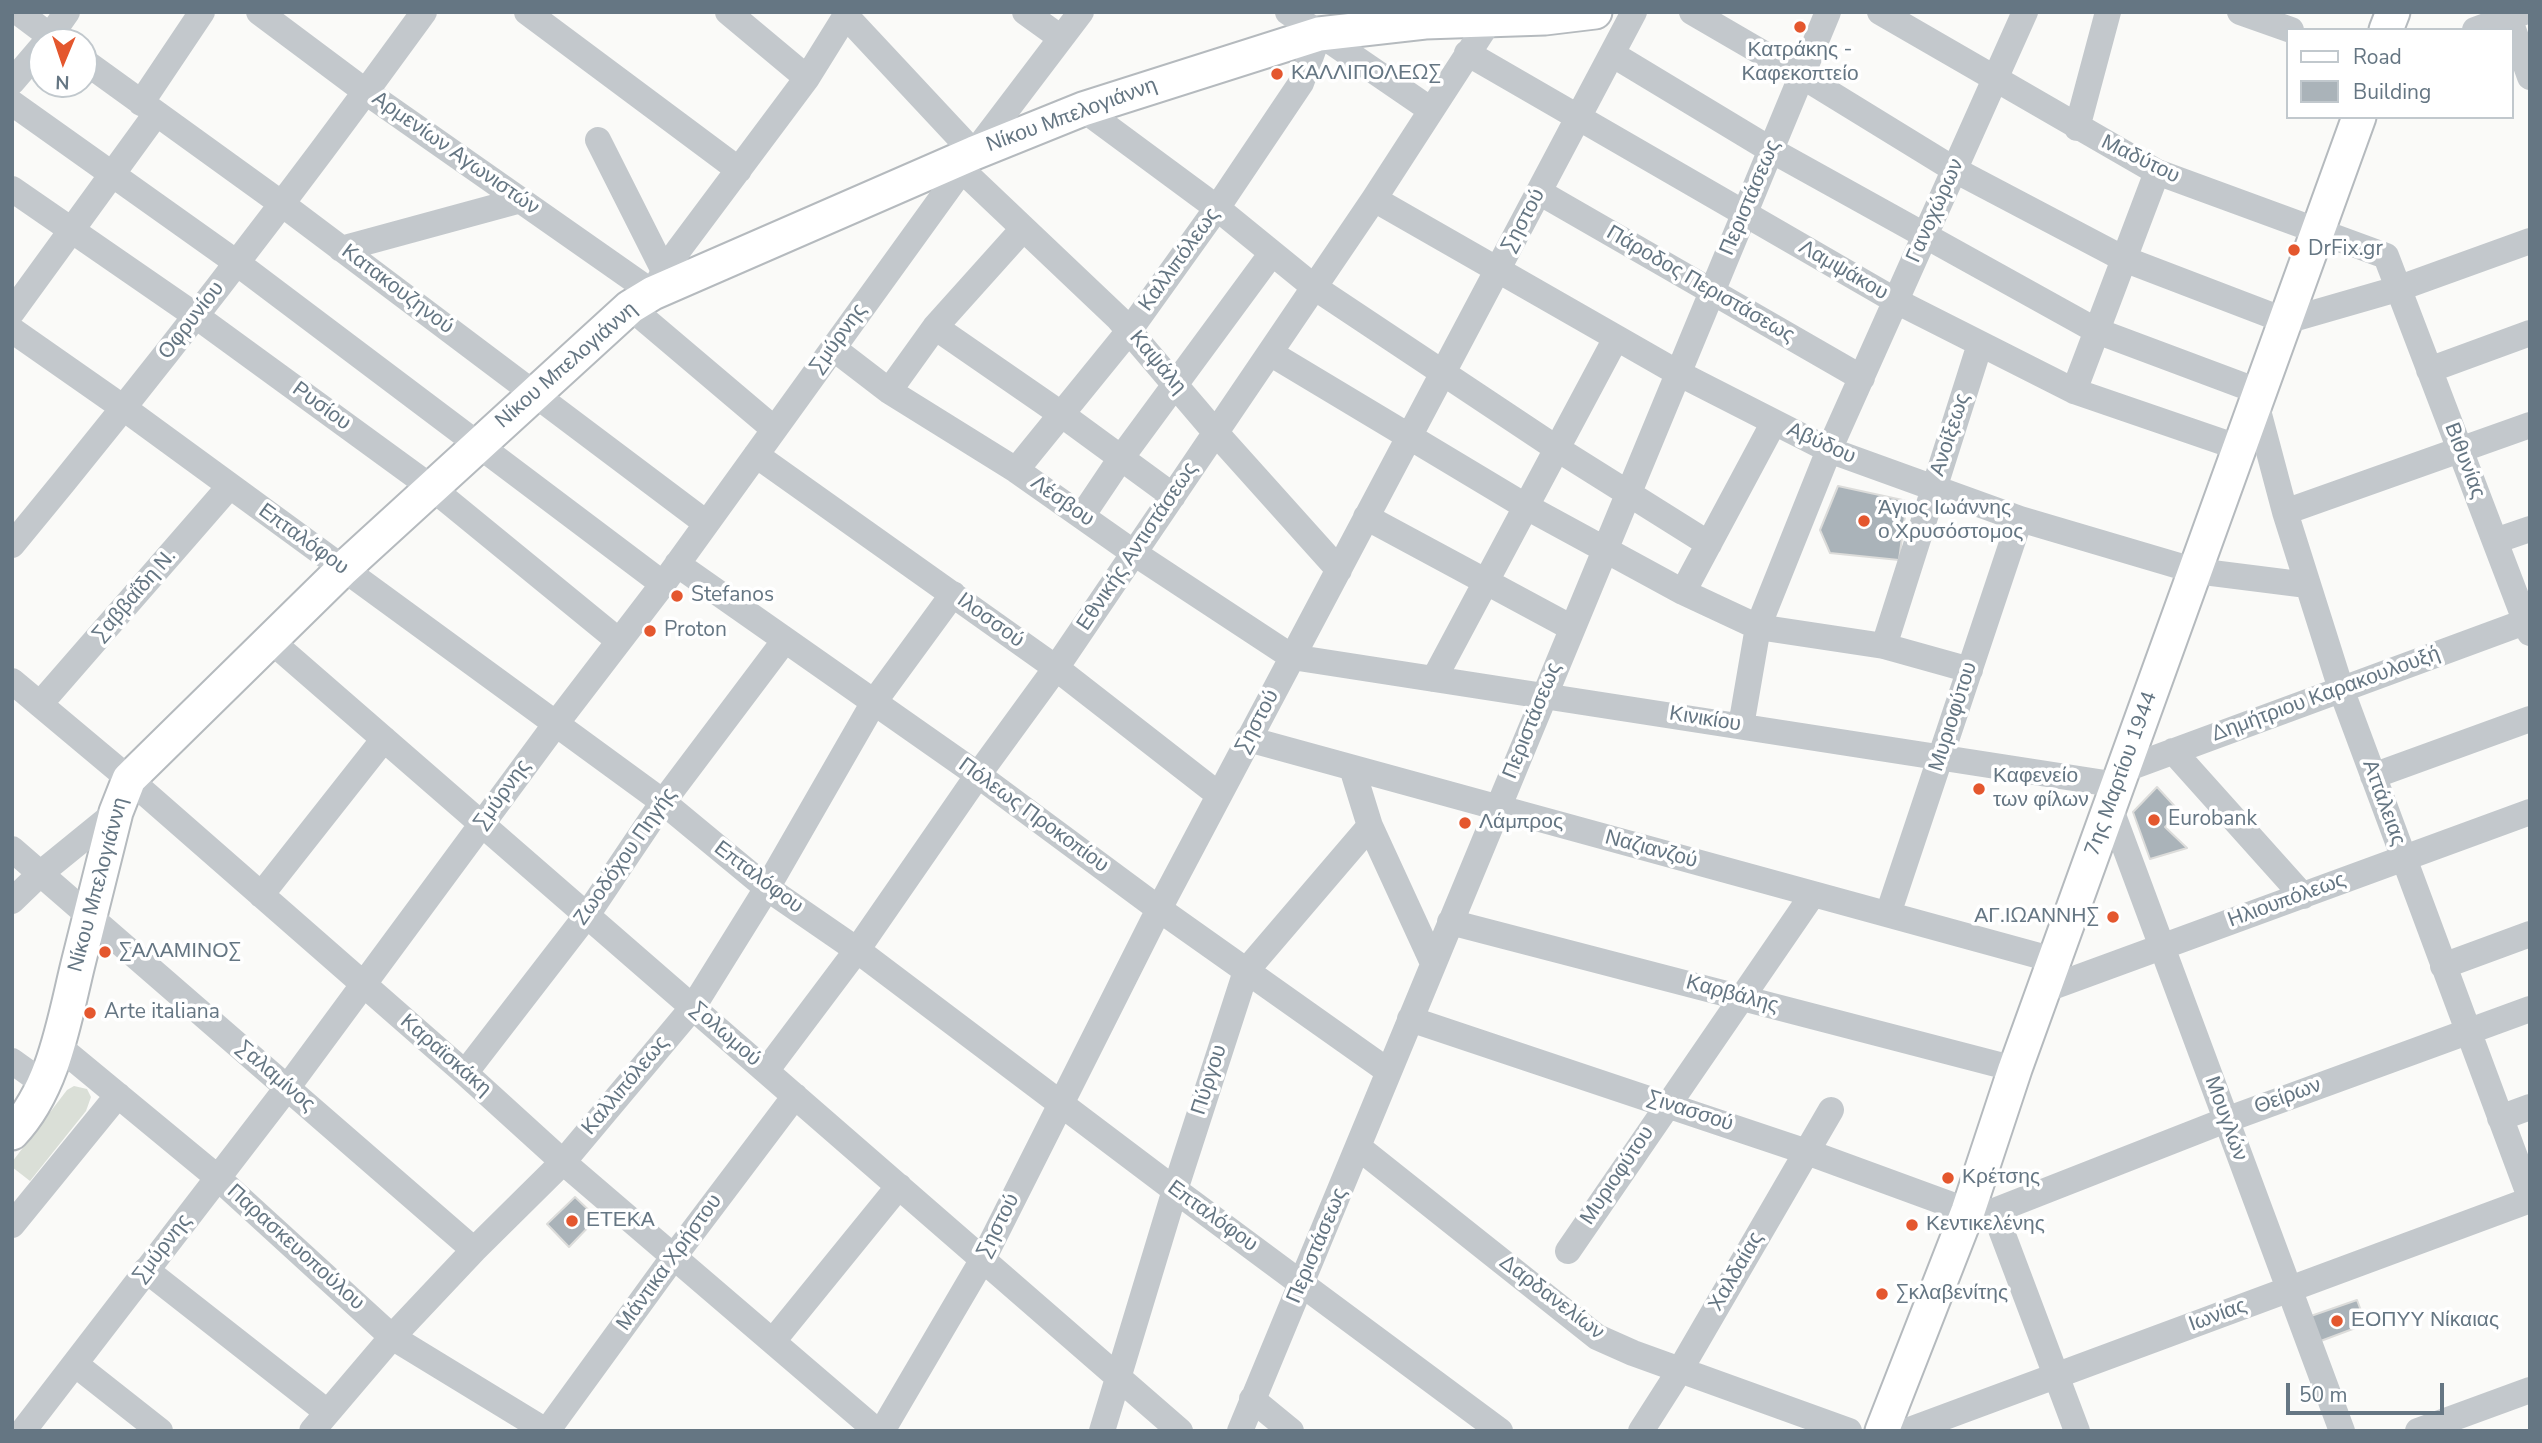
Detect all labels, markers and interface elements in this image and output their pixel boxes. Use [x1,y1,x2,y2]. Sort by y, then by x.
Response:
marker: Κατράκης - Καφεκοπτείο [1792,19,1808,35]
north arrow [28,28,98,98]
legend [2286,28,2514,119]
place label: Κατράκης - Καφεκοπτείο [1741,38,1859,88]
text: Road [2353,43,2402,71]
place label: ΚΑΛΛΙΠΟΛΕΩΣ [1291,61,1441,87]
marker: ΚΑΛΛΙΠΟΛΕΩΣ [1269,66,1285,82]
text: N [55,69,70,95]
street label: Νίκου Μπελογιάννη [983,73,1161,159]
text: Building [2353,78,2431,106]
street label: Αρμενίων Αγωνιστών [367,87,543,221]
street label: Μαδύτου [2097,130,2183,190]
street label: Περιστάσεως [1715,136,1787,260]
street label: Γανοχώρων [1902,155,1970,267]
street label: Σηστού [1497,185,1551,257]
street label: Καλλιπόλεως [1134,203,1226,317]
street label: Πάροδος Περιστάσεως [1602,221,1798,349]
street label: Λαμψάκου [1794,235,1892,307]
place label: DrFix.gr [2308,237,2383,263]
street label: Κατακουζηνού [336,240,458,340]
marker: DrFix.gr [2286,242,2302,258]
street label: Οφρυνίου [154,277,230,365]
street label: Νίκου Μπελογιάννη [491,298,643,434]
street label: Σμύρνης [805,299,873,379]
street label: Καψάλη [1123,326,1191,400]
street label: Ρυσίου [287,377,355,437]
street label: Ανοίξεως [1926,390,1976,480]
street label: Αβύδου [1783,418,1859,470]
street label: Βιθυνίας [2438,419,2490,503]
street label: Εθνικής Αντιστάσεως [1072,458,1204,636]
street label: Λέσβου [1025,471,1099,533]
place label: Άγιος Ιωάννης ο Χρυσόστομος [1878,496,2023,546]
street label: Επταλόφου [253,499,353,581]
marker: Άγιος Ιωάννης ο Χρυσόστομος [1856,513,1872,529]
street label: Σαββαΐδη Ν. [88,545,182,647]
place label: Stefanos [691,583,774,609]
marker: Stefanos [669,588,685,604]
street label: Ιλοσσού [952,588,1028,654]
place label: Proton [664,618,727,644]
marker: Proton [642,623,658,639]
street label: Δημήτριου Καρακουλουξή [2208,642,2444,748]
street label: Περιστάσεως [1498,659,1568,783]
street label: Μυριοφύτου [1924,659,1984,775]
street label: Σηστού [1231,686,1285,758]
street label: 7ης Μαρτίου 1944 [2081,688,2163,860]
street label: Κινικίου [1667,702,1743,738]
street label: Πόλεως Προκοπίου [953,753,1113,879]
street label: Σμύρνης [469,755,537,835]
street label: Αττάλειας [2356,757,2410,849]
place label: Καφενείο των φίλων [1993,764,2089,814]
marker: Καφενείο των φίλων [1971,781,1987,797]
street label: Ζωοδόχου Πηγής [569,783,683,931]
street label: Νίκου Μπελογιάννη [64,795,134,975]
place label: Eurobank [2168,807,2257,833]
place label: Λάμπρος [1479,810,1563,836]
marker: Eurobank [2146,812,2162,828]
marker: Λάμπρος [1457,815,1473,831]
street label: Ναζιανζού [1602,826,1700,874]
street label: Επταλόφου [708,836,808,920]
street label: Ηλιουπόλεως [2225,868,2349,934]
place label: ΑΓ.ΙΩΑΝΝΗΣ [1974,904,2099,930]
marker: ΑΓ.ΙΩΑΝΝΗΣ [2105,909,2121,925]
place label: ΣΑΛΑΜΙΝΟΣ [119,939,241,965]
marker: ΣΑΛΑΜΙΝΟΣ [97,944,113,960]
street label: Καρβάλης [1683,971,1781,1019]
street label: Σολωμού [685,997,765,1073]
place label: Arte italiana [104,1000,220,1026]
marker: Arte italiana [82,1005,98,1021]
street label: Καραϊσκάκη [394,1010,496,1102]
street label: Καλλιπόλεως [577,1031,675,1141]
street label: Σαλαμίνος [231,1036,319,1118]
street label: Πύργου [1187,1042,1233,1118]
street label: Μουγλών [2198,1073,2252,1165]
street label: Θείρων [2251,1073,2325,1121]
street label: Σινασσού [1644,1086,1736,1138]
street label: Μυριοφύτου [1576,1122,1660,1230]
place label: Κρέτσης [1962,1165,2040,1191]
marker: Κρέτσης [1940,1170,1956,1186]
street label: Επταλόφου [1162,1176,1262,1258]
street label: Παρασκευοπούλου [221,1180,369,1316]
street label: Περιστάσεως [1282,1184,1354,1308]
street label: Μάντικα Χρήστου [612,1190,728,1336]
street label: Σηστού [972,1190,1026,1262]
place label: ΕΤΕΚΑ [586,1208,655,1234]
street label: Σμύρνης [128,1210,198,1288]
place label: Κεντικελένης [1926,1212,2045,1238]
marker: ΕΤΕΚΑ [564,1213,580,1229]
marker: Κεντικελένης [1904,1217,1920,1233]
street label: Χαλδαίας [1704,1228,1770,1316]
street label: Δαρδανελίων [1493,1250,1609,1346]
place label: Σκλαβενίτης [1896,1281,2008,1307]
marker: Σκλαβενίτης [1874,1286,1890,1302]
street label: Ιωνίας [2186,1294,2250,1338]
place label: ΕΟΠΥΥ Νίκαιας [2351,1308,2499,1334]
marker: ΕΟΠΥΥ Νίκαιας [2329,1313,2345,1329]
scale bar [2290,1370,2448,1414]
text: 50 m [2299,1381,2348,1409]

